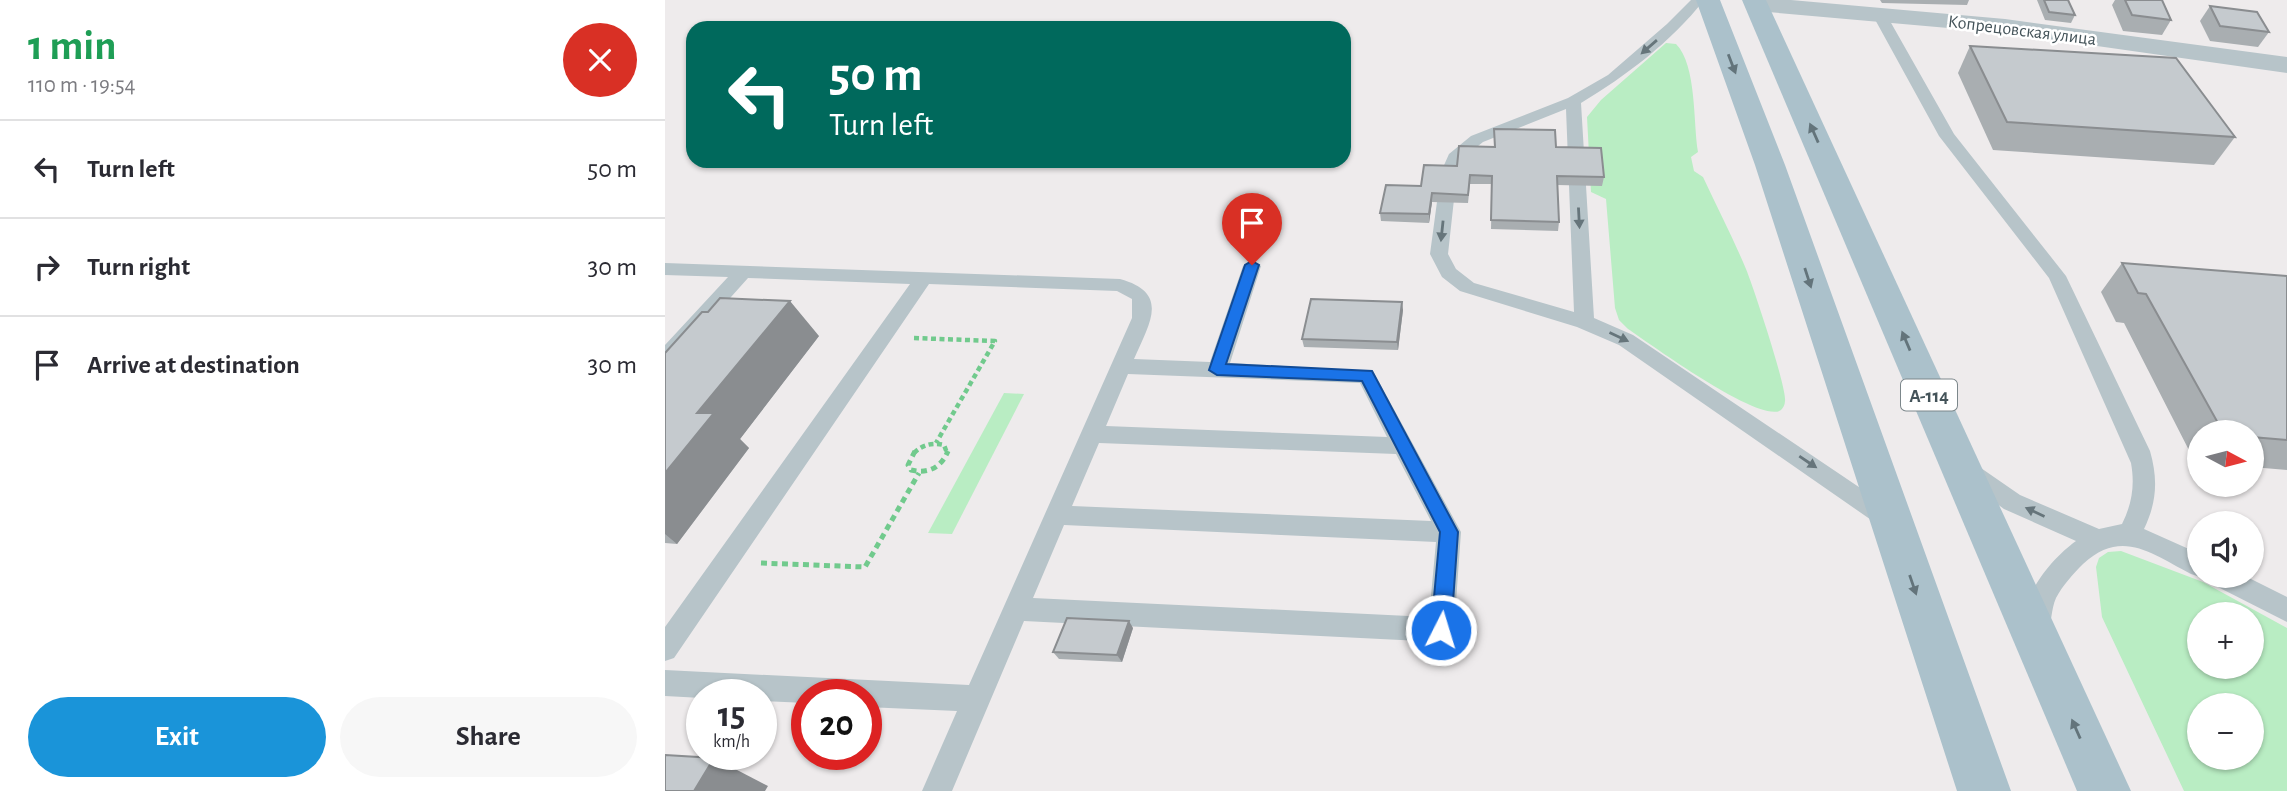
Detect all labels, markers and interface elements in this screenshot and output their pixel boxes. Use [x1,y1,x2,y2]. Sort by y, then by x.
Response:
street label: Копрецовская улица [1947,13,2097,49]
button: close [563,23,637,97]
text: 1 min [28,25,117,67]
one-way arrow [1640,39,1658,55]
icon: left [714,49,805,140]
text: 50 m [829,51,923,100]
one-way arrow [1727,53,1738,74]
text: 110 m · 19:54 [28,74,136,97]
text: Turn left [829,109,933,141]
one-way arrow [1808,123,1820,143]
icon: left [28,150,66,188]
text: Turn left [87,156,175,182]
text: 50 m [587,156,637,182]
pin [1222,193,1282,265]
icon: arrive [1233,204,1271,242]
one-way arrow [1573,208,1584,230]
one-way arrow [1436,220,1447,242]
icon: right [28,248,66,286]
text: Turn right [87,254,190,280]
text: 30 m [587,254,637,280]
one-way arrow [1803,268,1814,289]
one-way arrow [1900,331,1912,351]
one-way arrow [1608,332,1629,343]
icon: arrive [28,346,66,384]
text: Arrive at destination [87,352,300,378]
text: 30 m [587,352,637,378]
road number: А-114 [1901,380,1957,410]
north arrow [2187,420,2265,497]
map controls [2187,420,2264,770]
one-way arrow [1799,455,1818,468]
one-way arrow [2024,506,2045,517]
button: sound [2187,511,2264,588]
one-way arrow [1908,575,1919,596]
position arrow [1404,593,1478,667]
button: + [2187,602,2264,679]
speed limit sign: 20 [791,679,882,770]
button: − [2187,693,2264,770]
button: Exit [28,697,326,777]
button: Share [340,697,637,777]
text: 15 [718,698,745,733]
one-way arrow [2070,719,2082,739]
text: km/h [713,733,750,751]

